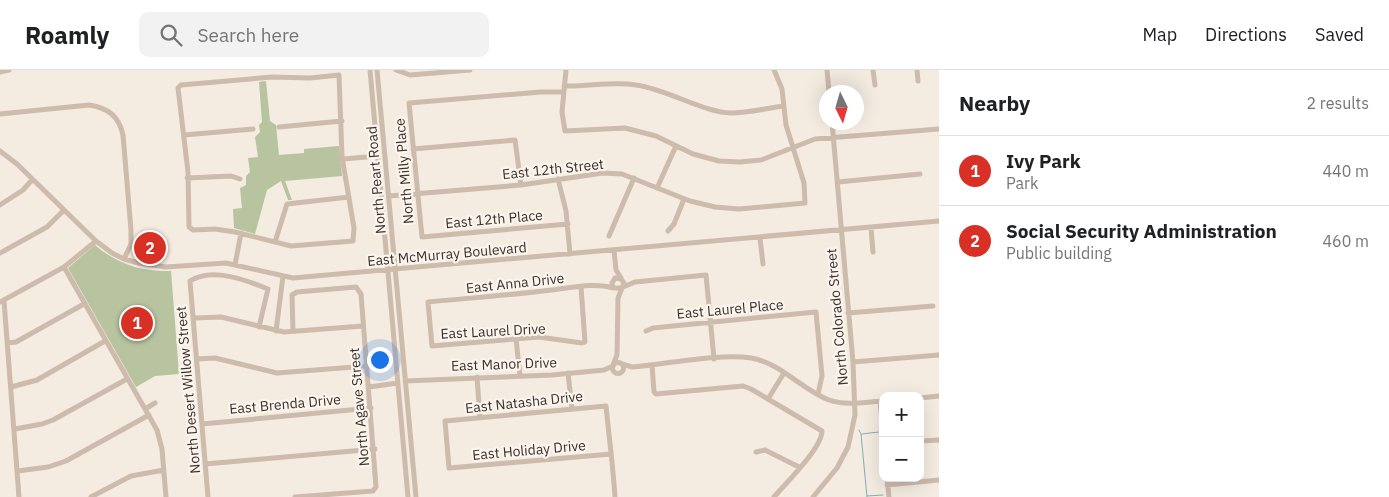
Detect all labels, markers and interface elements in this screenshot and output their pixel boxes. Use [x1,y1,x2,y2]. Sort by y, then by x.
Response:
search box [139,12,489,57]
text: Roamly [25,19,109,51]
icon: search [157,21,185,49]
text: Search here [197,23,299,47]
text: Map [1142,23,1177,46]
text: Directions [1205,23,1287,46]
text: Saved [1315,23,1364,46]
north arrow [819,85,864,130]
text: Nearby [959,89,1030,117]
text: 2 results [1306,93,1369,113]
street label: North Milly Place [390,117,418,225]
street label: North Peart Road [362,125,390,235]
text: Ivy Park [1006,149,1081,173]
street label: East 12th Street [501,155,605,183]
text: 1 [970,161,980,181]
text: 440 m [1322,161,1369,181]
text: Park [1006,173,1038,193]
street label: East 12th Place [444,206,544,232]
text: Social Security Administration [1006,219,1277,243]
pin: 2 [134,229,166,267]
text: 2 [970,231,980,251]
text: 460 m [1322,231,1369,251]
street label: East McMurray Boulevard [367,238,527,270]
text: Public building [1006,243,1112,263]
street label: North Colorado Street [822,248,852,386]
street label: East Anna Drive [465,269,565,297]
street label: East Laurel Place [676,295,785,323]
pin: 1 [121,304,153,342]
street label: North Desert Willow Street [172,306,204,474]
street label: East Laurel Drive [440,319,546,343]
street label: North Agave Street [345,347,373,467]
your location [367,347,393,373]
street label: East Manor Drive [451,353,558,375]
street label: East Natasha Drive [464,387,584,417]
street label: East Brenda Drive [229,390,342,418]
map controls [879,392,924,482]
button: + [879,392,924,437]
street label: East Holiday Drive [471,436,587,464]
button: − [879,437,924,482]

